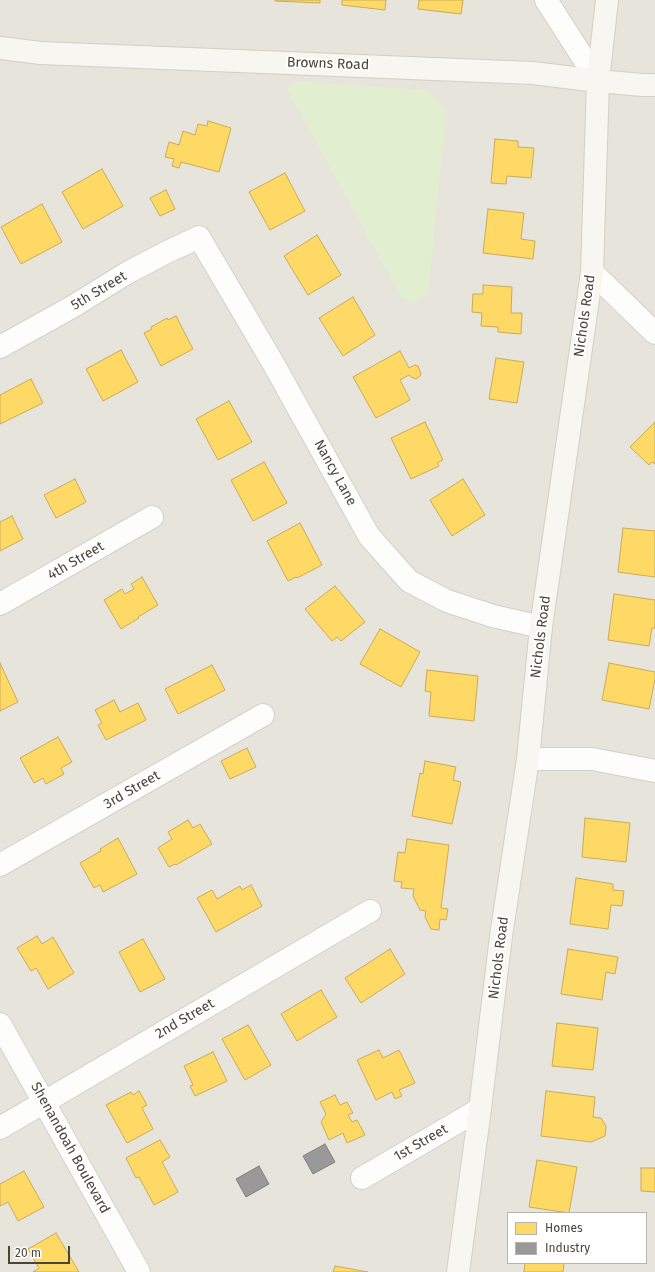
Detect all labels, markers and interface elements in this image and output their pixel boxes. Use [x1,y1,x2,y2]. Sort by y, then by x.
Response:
street label: Browns Road [287,54,369,74]
street label: 5th Street [68,268,130,314]
street label: Nichols Road [571,274,599,358]
street label: Nancy Lane [310,437,360,509]
street label: 4th Street [45,538,107,584]
street label: Nichols Road [528,595,554,679]
street label: 3rd Street [101,767,163,813]
street label: Nichols Road [486,916,512,1000]
street label: 2nd Street [153,995,217,1043]
street label: Shenandoah Boulevard [27,1079,113,1217]
street label: 1st Street [391,1121,451,1165]
legend [507,1212,647,1264]
text: Homes [545,1221,583,1235]
scale bar [10,1238,72,1264]
text: Industry [545,1241,590,1255]
text: 20 m [15,1246,41,1260]

